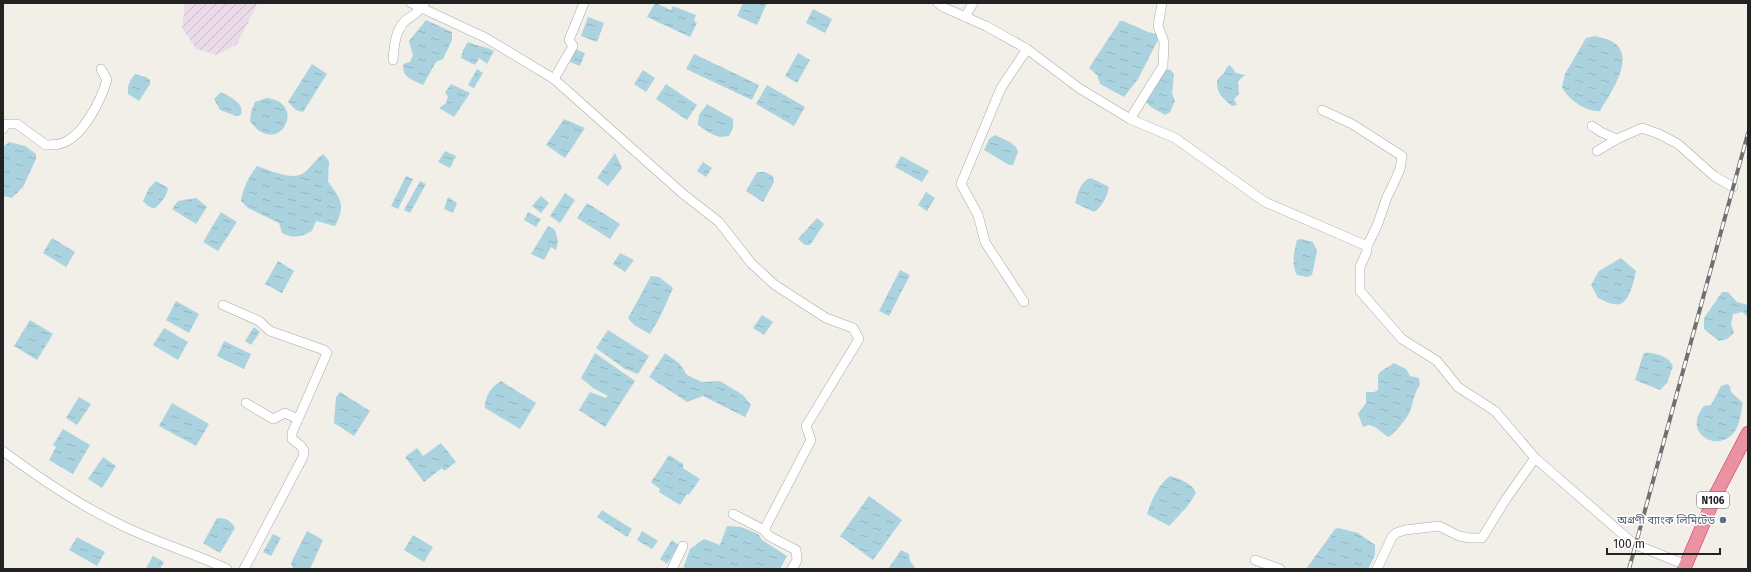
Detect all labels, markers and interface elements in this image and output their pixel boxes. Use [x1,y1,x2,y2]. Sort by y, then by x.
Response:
road number: N106 [1697,492,1729,508]
place label: অগ্রণী ব্যাংক লিমিটেড [1616,514,1715,527]
marker: অগ্রণী ব্যাংক লিমিটেড [1718,515,1728,525]
scale bar [1607,530,1720,556]
text: 100 m [1613,537,1645,551]

